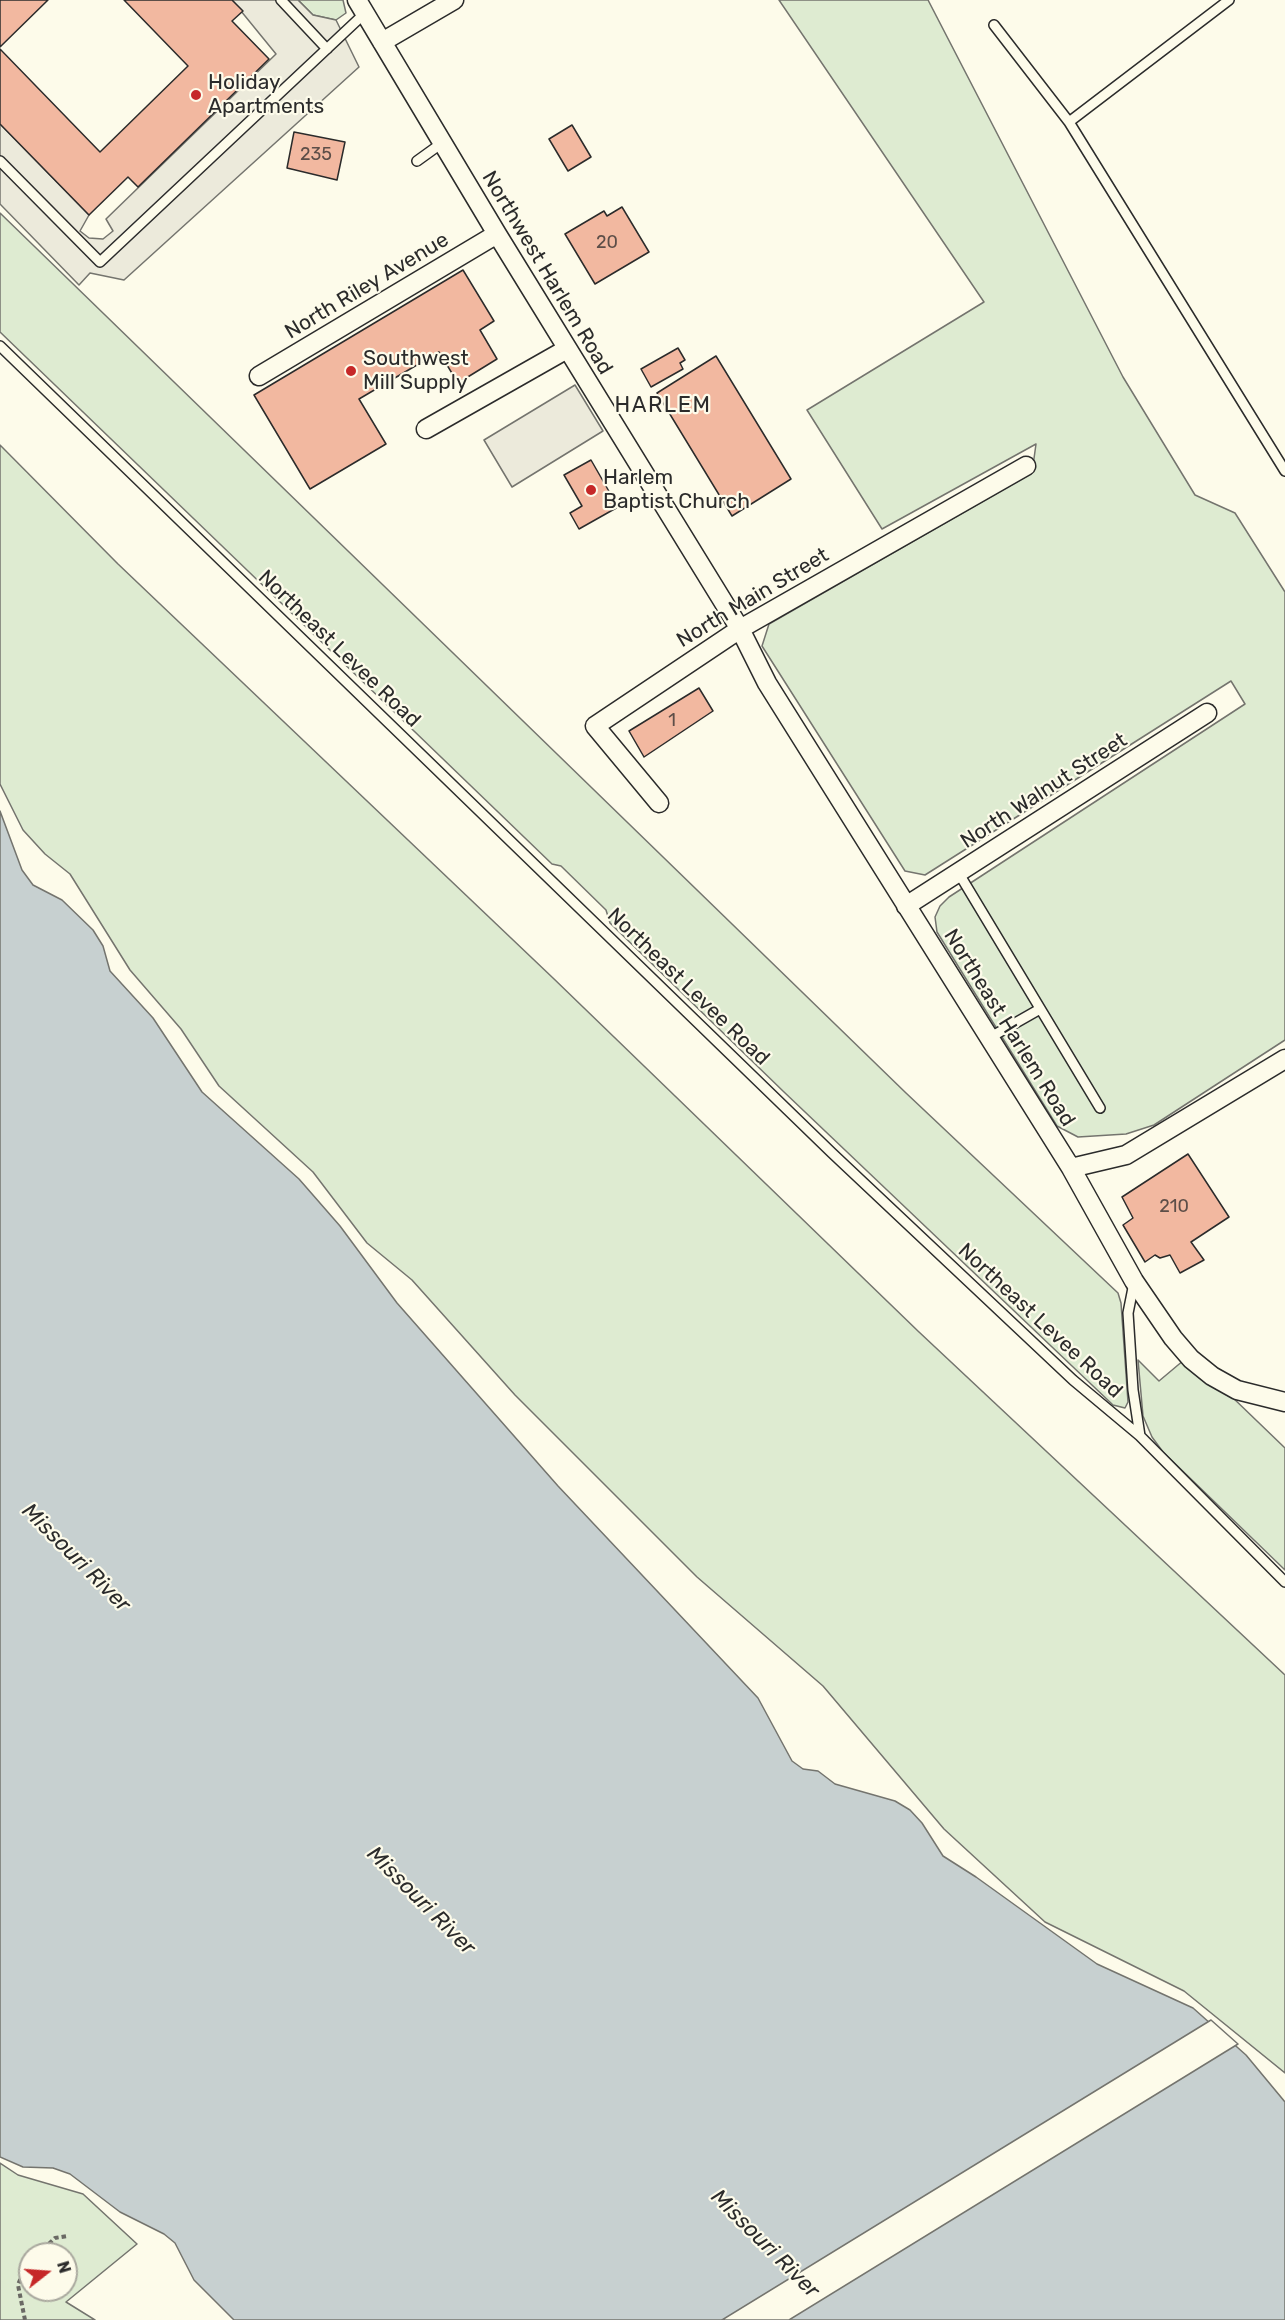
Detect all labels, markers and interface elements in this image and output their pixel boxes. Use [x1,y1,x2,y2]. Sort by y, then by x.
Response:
place label: Holiday Apartments [208,70,324,120]
marker: Holiday Apartments [189,88,203,102]
house number: 235 [300,144,332,166]
street label: Northwest Harlem Road [476,167,618,379]
street label: North Riley Avenue [281,227,453,345]
house number: 20 [596,232,618,254]
place label: Southwest Mill Supply [363,346,469,396]
marker: Southwest Mill Supply [344,364,358,378]
district label: HARLEM [614,393,712,419]
place label: Harlem Baptist Church [603,465,750,515]
marker: Harlem Baptist Church [584,483,598,497]
street label: North Main Street [672,543,834,653]
street label: Northeast Levee Road [253,565,425,733]
house number: 1 [668,710,676,732]
street label: North Walnut Street [956,728,1132,854]
street label: Northeast Levee Road [602,903,774,1071]
street label: Northeast Harlem Road [938,925,1080,1131]
house number: 210 [1159,1196,1189,1218]
street label: Northeast Levee Road [953,1238,1127,1404]
water label: Missouri River [16,1498,136,1618]
water label: Missouri River [361,1841,481,1961]
water label: Missouri River [705,2184,825,2304]
north arrow [18,2242,78,2302]
text: N [53,2259,75,2275]

